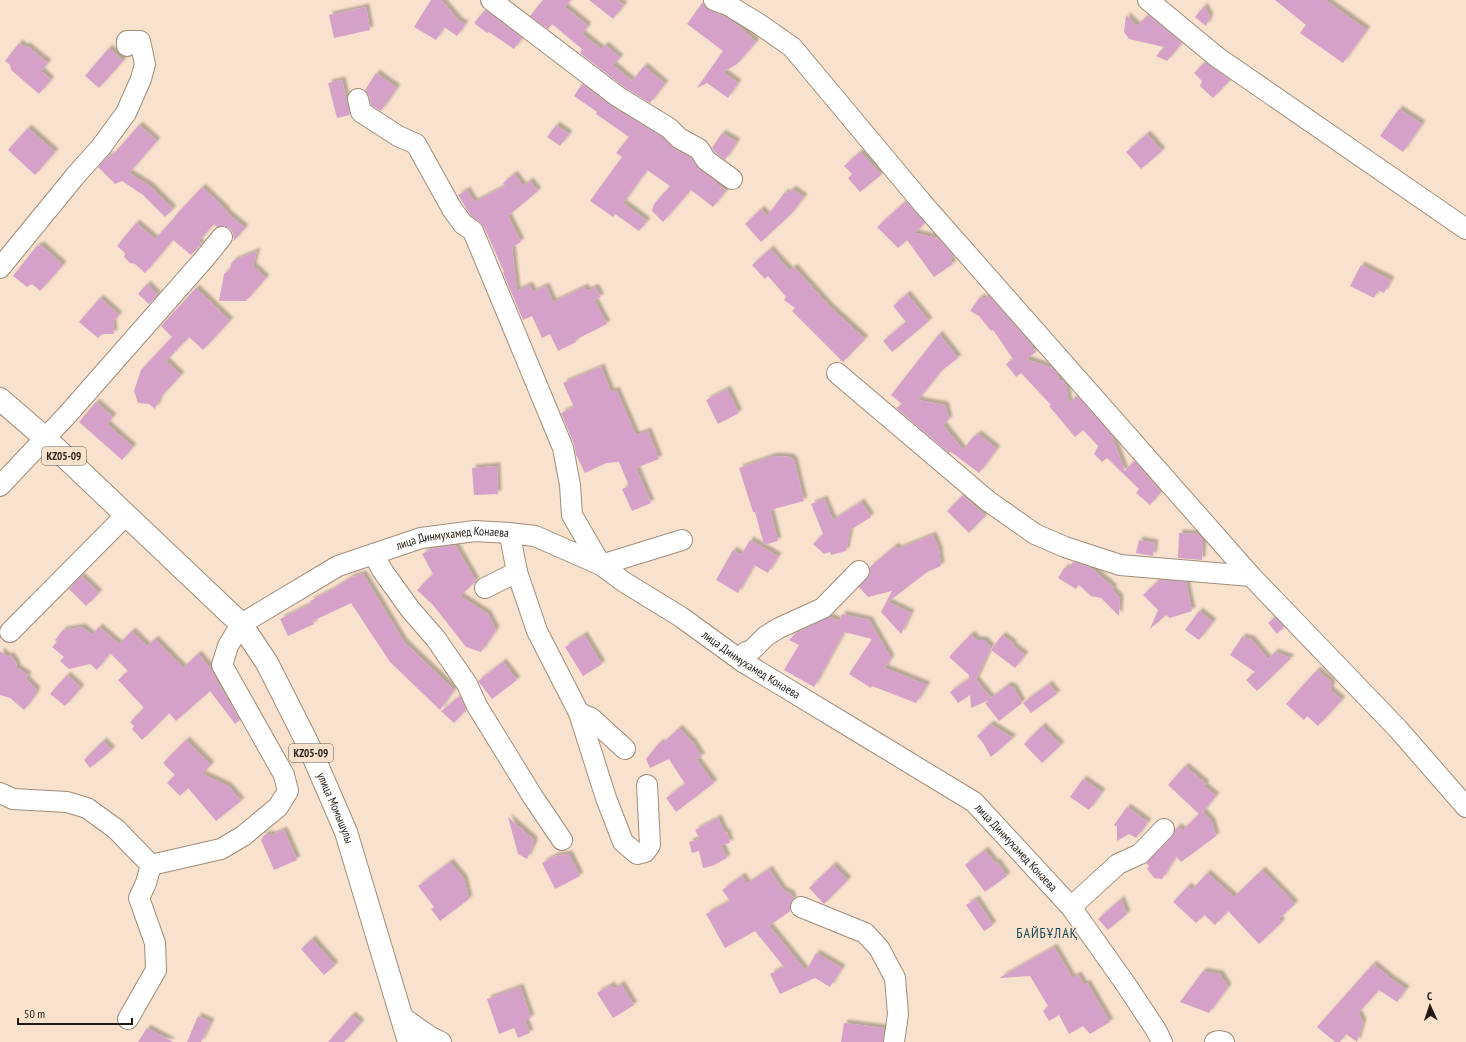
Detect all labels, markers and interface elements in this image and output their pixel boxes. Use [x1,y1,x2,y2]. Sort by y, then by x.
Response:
road number: KZ05-09 [42,447,86,465]
street label: лица Динмухамед Конаева [393,523,509,553]
street label: лица Динмухамед Конаева [699,626,803,702]
road number: KZ05-09 [289,744,333,762]
street label: улица Момышулы [314,770,357,845]
street label: лица Динмухамед Конаева [972,800,1061,895]
district label: БАЙБҰЛАҚ [1016,924,1078,942]
north arrow [1410,986,1450,1026]
text: С [1427,989,1432,1003]
scale bar [18,1000,132,1026]
text: 50 m [24,1006,45,1021]

